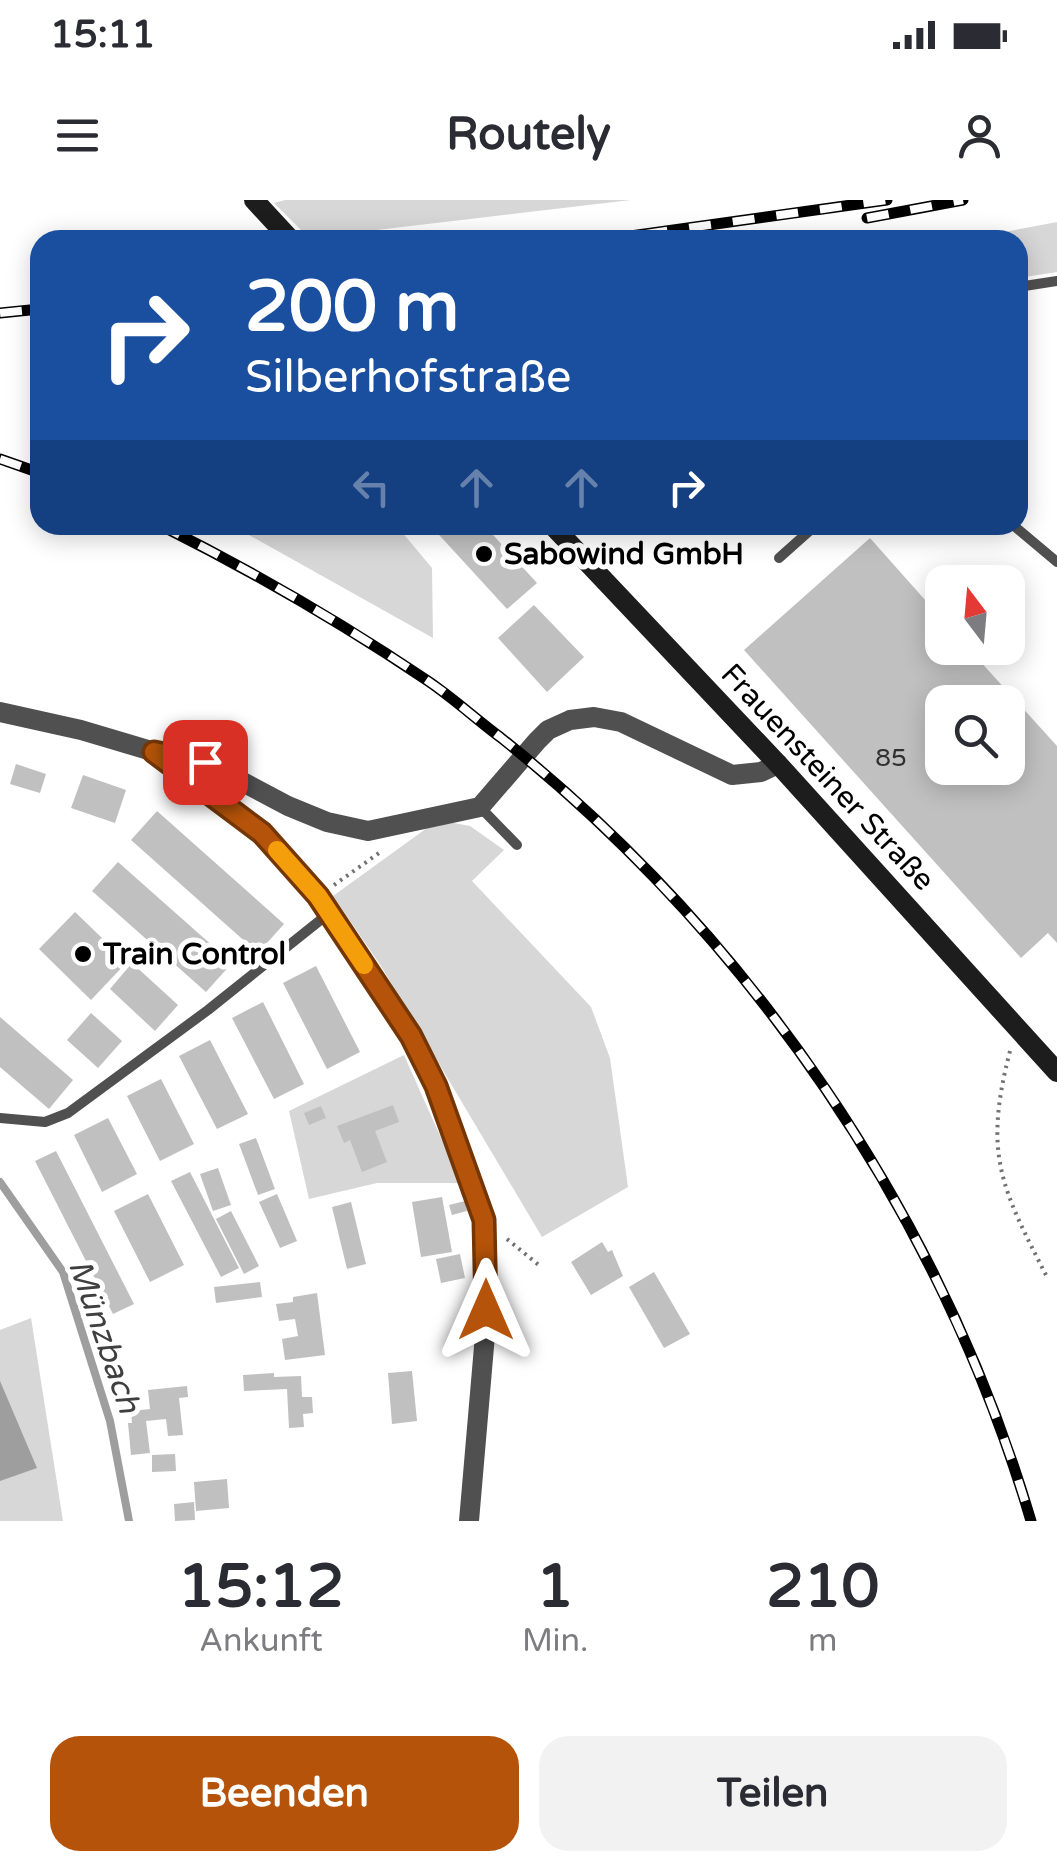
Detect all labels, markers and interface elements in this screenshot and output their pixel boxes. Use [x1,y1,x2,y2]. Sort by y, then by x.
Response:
text: 15:11 [50,12,155,58]
icon: menu [50,108,105,163]
text: Routely [446,108,611,162]
icon: person [952,108,1007,163]
text: 200 m [245,266,459,350]
icon: right [80,270,210,400]
text: Silberhofstraße [245,351,572,405]
icon: left [344,460,399,515]
icon: ahead [449,460,504,515]
icon: ahead [554,460,609,515]
icon: right [659,460,714,515]
place label: Sabowind GmbH [504,536,744,573]
marker: Sabowind GmbH [473,543,495,565]
north arrow [925,565,1025,665]
map controls [925,565,1025,785]
street label: Frauensteiner Straße [713,656,942,898]
button: search [925,685,1025,785]
pin [163,720,248,805]
icon: arrive [178,735,233,790]
house number: 85 [875,743,907,773]
place label: Train Control [102,936,286,973]
marker: Train Control [72,943,94,965]
water label: Münzbach [60,1254,149,1420]
position arrow [434,1258,538,1362]
text: 15:12 [178,1551,344,1623]
text: 1 [536,1551,574,1623]
text: 210 [766,1551,879,1623]
text: Ankunft [199,1622,323,1660]
text: Min. [522,1622,588,1660]
text: m [808,1622,837,1660]
button: Beenden [50,1736,519,1851]
button: Teilen [539,1736,1007,1851]

